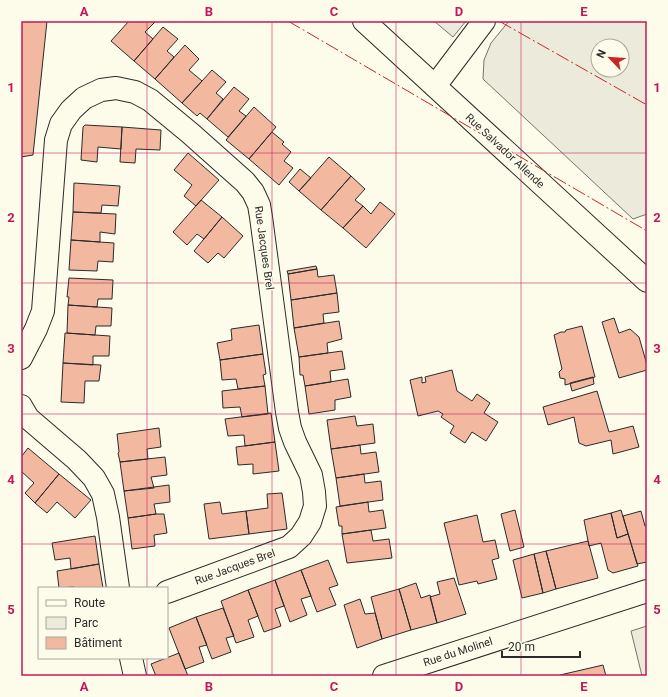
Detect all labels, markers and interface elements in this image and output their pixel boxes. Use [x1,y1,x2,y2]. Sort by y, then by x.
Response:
text: A [80,4,89,19]
text: B [205,4,213,19]
text: C [330,4,339,19]
text: D [455,4,463,19]
text: E [580,4,588,19]
north arrow [590,38,630,78]
text: N [594,48,609,60]
text: 1 [7,80,15,95]
text: 1 [653,80,661,95]
street label: Rue Salvador Allende [463,111,547,191]
street label: Rue Jacques Brel [252,205,276,291]
text: 2 [7,210,15,225]
text: 2 [653,210,661,225]
text: 3 [7,341,15,356]
text: 3 [653,341,661,356]
text: 4 [7,472,15,487]
text: 4 [653,472,661,487]
street label: Rue Jacques Brel [193,546,277,588]
legend [38,587,168,659]
text: Route [74,596,105,610]
text: 5 [7,602,15,617]
text: 5 [653,602,661,617]
text: Parc [74,616,98,630]
scale bar [502,633,580,659]
street label: Rue du Molinel [422,635,494,669]
text: Bâtiment [74,636,122,650]
text: 20 m [508,640,535,654]
text: A [80,679,89,694]
text: B [205,679,213,694]
text: C [330,679,339,694]
text: D [455,679,463,694]
text: E [580,679,588,694]

